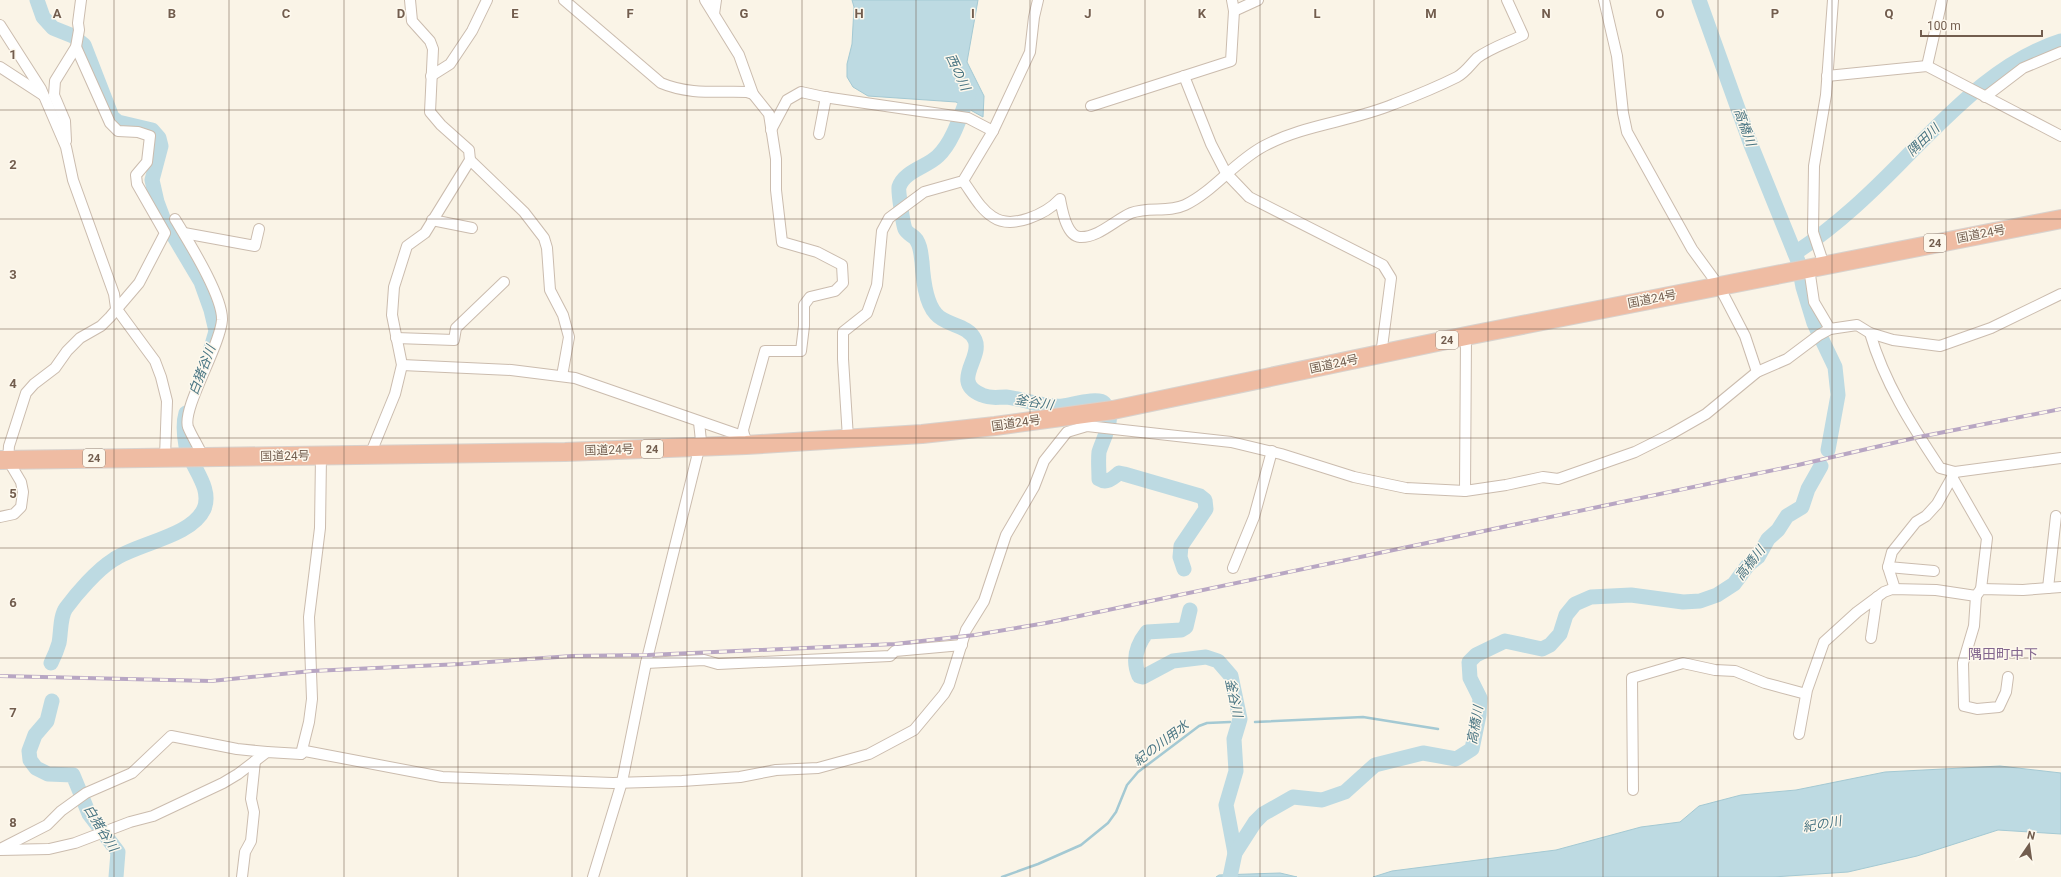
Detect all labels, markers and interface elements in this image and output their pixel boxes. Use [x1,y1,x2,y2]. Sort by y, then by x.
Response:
text: A [53,6,62,21]
text: B [168,6,176,21]
text: C [282,6,291,21]
text: D [397,6,405,21]
text: E [511,6,519,21]
text: F [626,6,634,21]
text: G [740,6,749,21]
text: H [854,6,864,21]
text: I [971,6,975,21]
text: J [1084,6,1092,21]
text: K [1198,6,1207,21]
text: L [1313,6,1321,21]
text: M [1425,6,1437,21]
text: N [1541,6,1551,21]
text: O [1656,6,1665,21]
text: P [1771,6,1779,21]
text: Q [1885,6,1894,21]
scale bar [1921,12,2042,38]
text: 100 m [1927,19,1961,33]
text: 1 [9,47,17,62]
water label: 西の川 [943,51,974,95]
water label: 高橋川 [1731,106,1759,150]
water label: 隅田川 [1904,120,1944,159]
text: 2 [9,157,17,172]
street label: 国道24号 [1955,222,2007,246]
road number: 24 [1924,234,1946,252]
text: 3 [9,267,17,282]
street label: 国道24号 [1626,287,1678,311]
road number: 24 [1436,331,1458,349]
water label: 白猪谷川 [186,341,219,397]
street label: 国道24号 [1308,352,1360,376]
text: 4 [9,376,17,391]
water label: 釜谷川 [1014,392,1056,413]
street label: 国道24号 [991,413,1041,433]
road number: 24 [641,440,663,458]
street label: 国道24号 [584,442,634,458]
road number: 24 [83,449,105,467]
street label: 国道24号 [260,449,310,463]
text: 5 [9,486,17,501]
water label: 高橋川 [1732,541,1769,583]
text: 6 [9,595,17,610]
district label: 隅田町中下 [1968,646,2038,662]
water label: 釜谷川 [1223,677,1246,721]
water label: 高橋川 [1464,703,1486,746]
text: 7 [9,705,17,720]
water label: 紀の川用水 [1131,716,1193,769]
water label: 白猪谷川 [81,802,122,856]
water label: 紀の川 [1801,813,1844,835]
text: 8 [9,815,17,830]
north arrow [2009,825,2049,865]
text: N [2026,829,2037,843]

